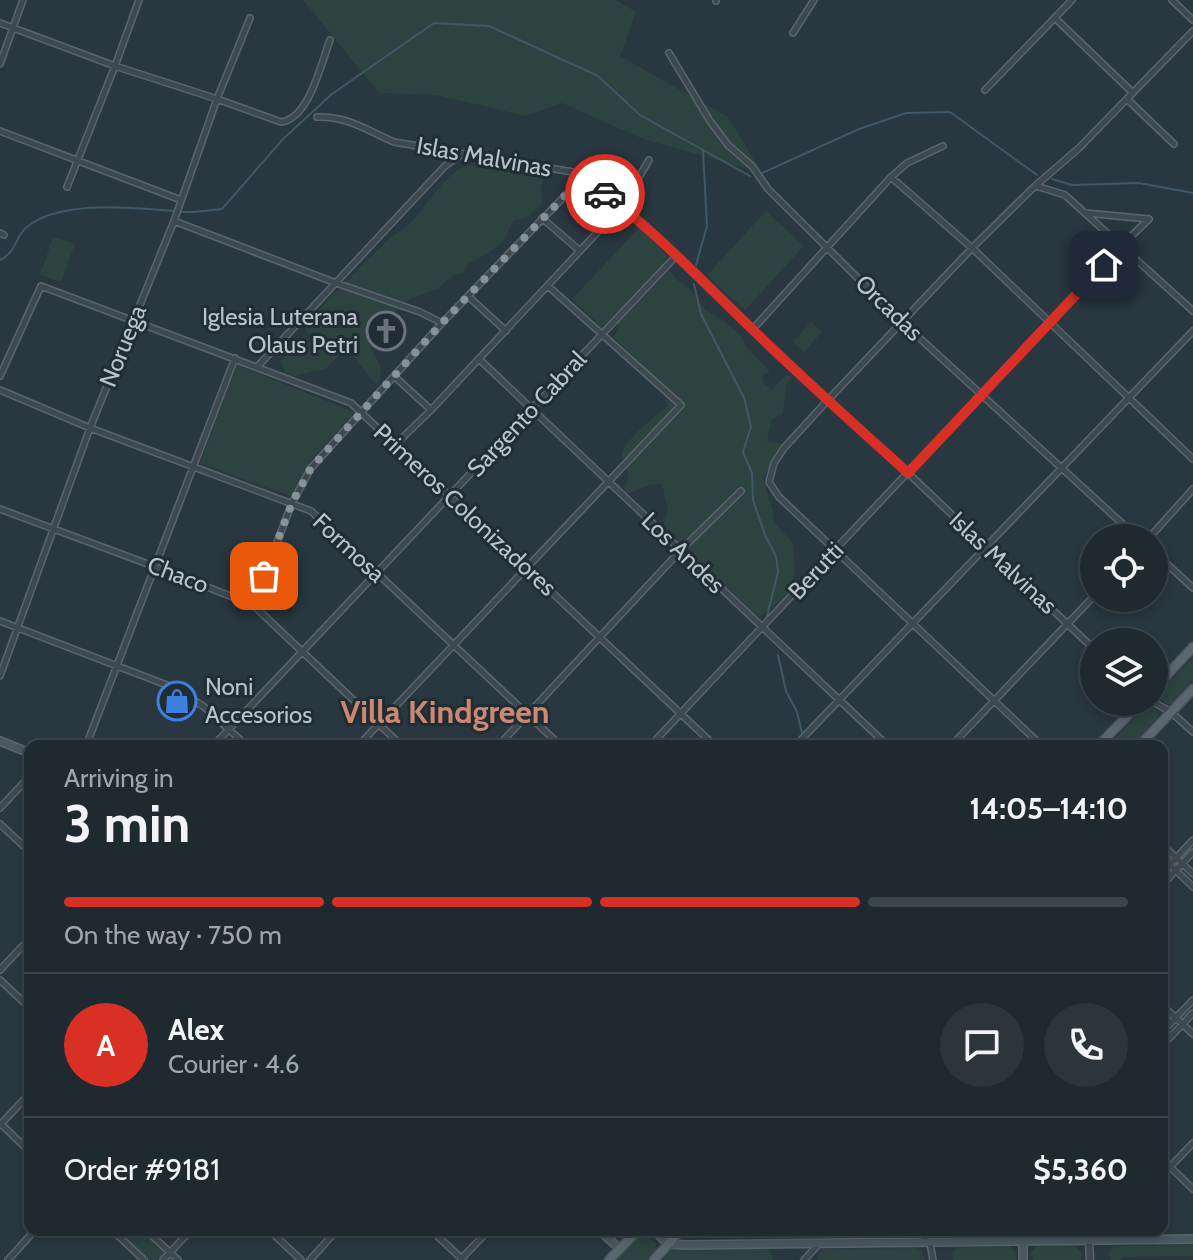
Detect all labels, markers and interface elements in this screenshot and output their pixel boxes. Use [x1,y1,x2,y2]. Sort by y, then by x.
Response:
street label: Islas Malvinas [414,130,554,183]
courier [565,154,645,234]
icon: car [583,172,627,216]
pin [1070,231,1138,299]
icon: home [1082,243,1126,287]
street label: Orcadas [850,268,929,347]
street label: Noruega [93,300,152,391]
place label: Iglesia Luterana Olaus Petri [202,302,358,359]
church icon: Iglesia Luterana Olaus Petri [365,310,407,352]
street label: Sargento Cabral [461,345,592,483]
street label: Primeros Colonizadores [368,417,563,602]
street label: Islas Malvinas [944,505,1063,620]
street label: Los Andes [636,506,731,599]
street label: Formosa [307,507,392,589]
map controls [1080,524,1168,716]
button: locate [1080,524,1168,612]
street label: Berutti [782,536,849,605]
pin [230,542,298,610]
street label: Chaco [143,550,213,599]
icon: bag [242,554,286,598]
button: layers [1080,628,1168,716]
place label: Noni Accesorios [205,672,312,729]
shop icon: Noni Accesorios [156,680,198,722]
district label: Villa Kindgreen [341,692,549,731]
text: Arriving in [64,762,174,794]
text: 14:05–14:10 [970,790,1128,827]
text: 3 min [64,792,190,855]
text: On the way · 750 m [64,919,282,951]
button: chat [940,1003,1024,1087]
button: phone [1044,1003,1128,1087]
text: Alex [168,1011,224,1048]
text: A [97,1027,115,1064]
text: Courier · 4.6 [168,1048,300,1080]
text: Order #9181 [64,1151,220,1188]
text: $5,360 [1033,1151,1128,1188]

